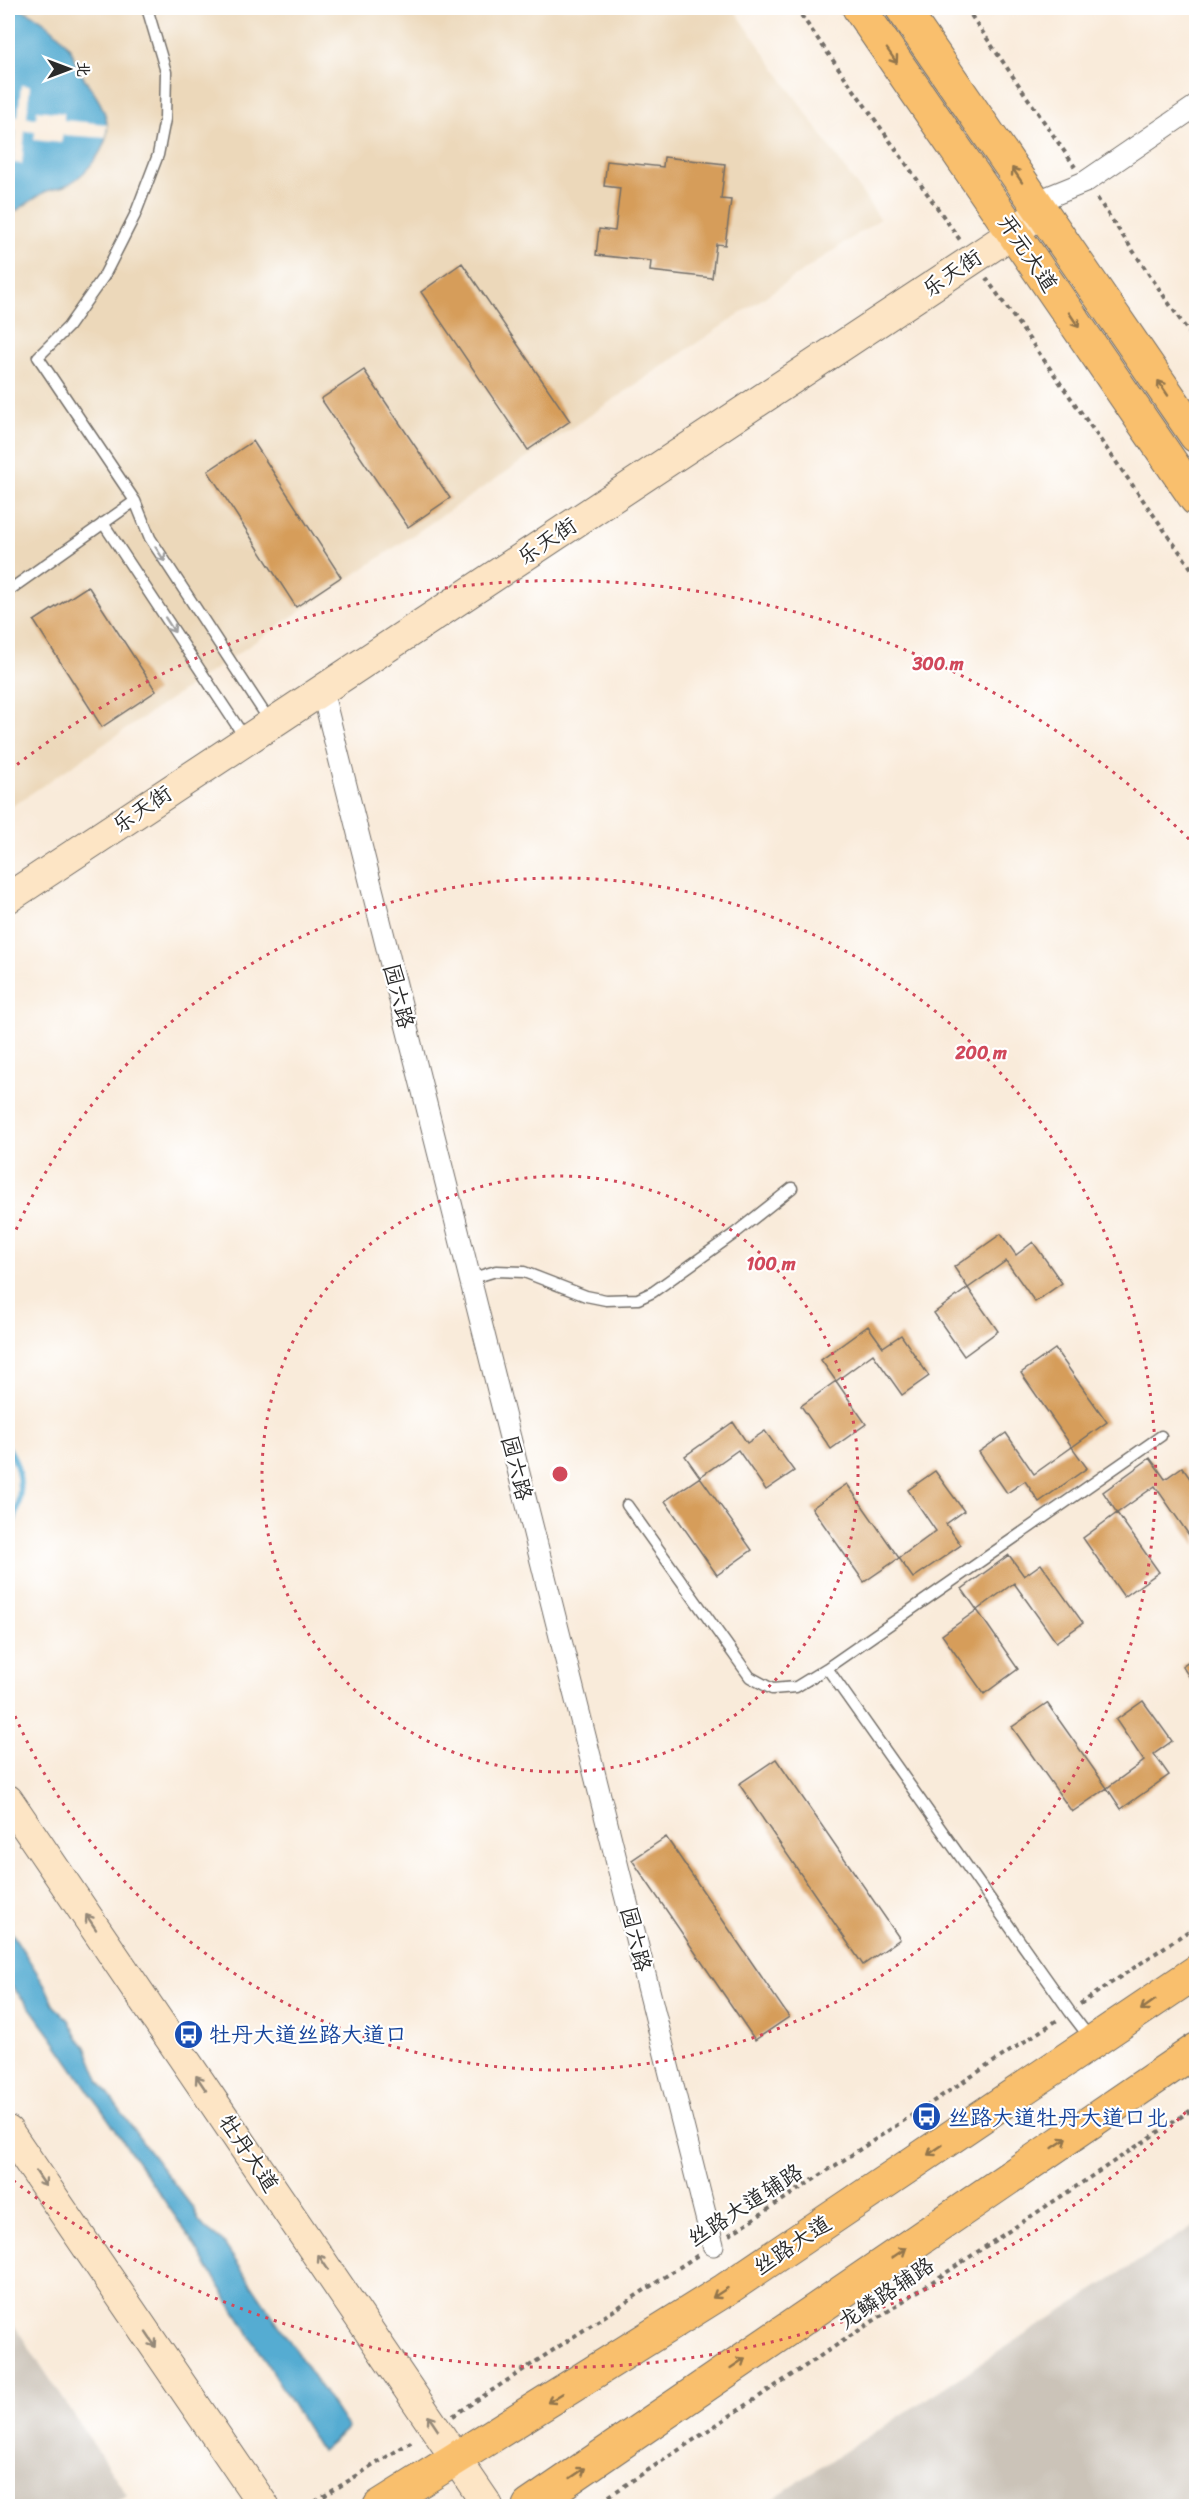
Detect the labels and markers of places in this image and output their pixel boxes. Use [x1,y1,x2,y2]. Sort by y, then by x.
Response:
centre of rings [550,1464,570,1484]
place label: 牡丹大道丝路大道口 [209,2015,407,2054]
bus stop icon: 牡丹大道丝路大道口 [172,2018,204,2050]
place label: 丝路大道牡丹大道口北 [948,2098,1168,2137]
bus stop icon: 丝路大道牡丹大道口北 [911,2101,943,2133]

